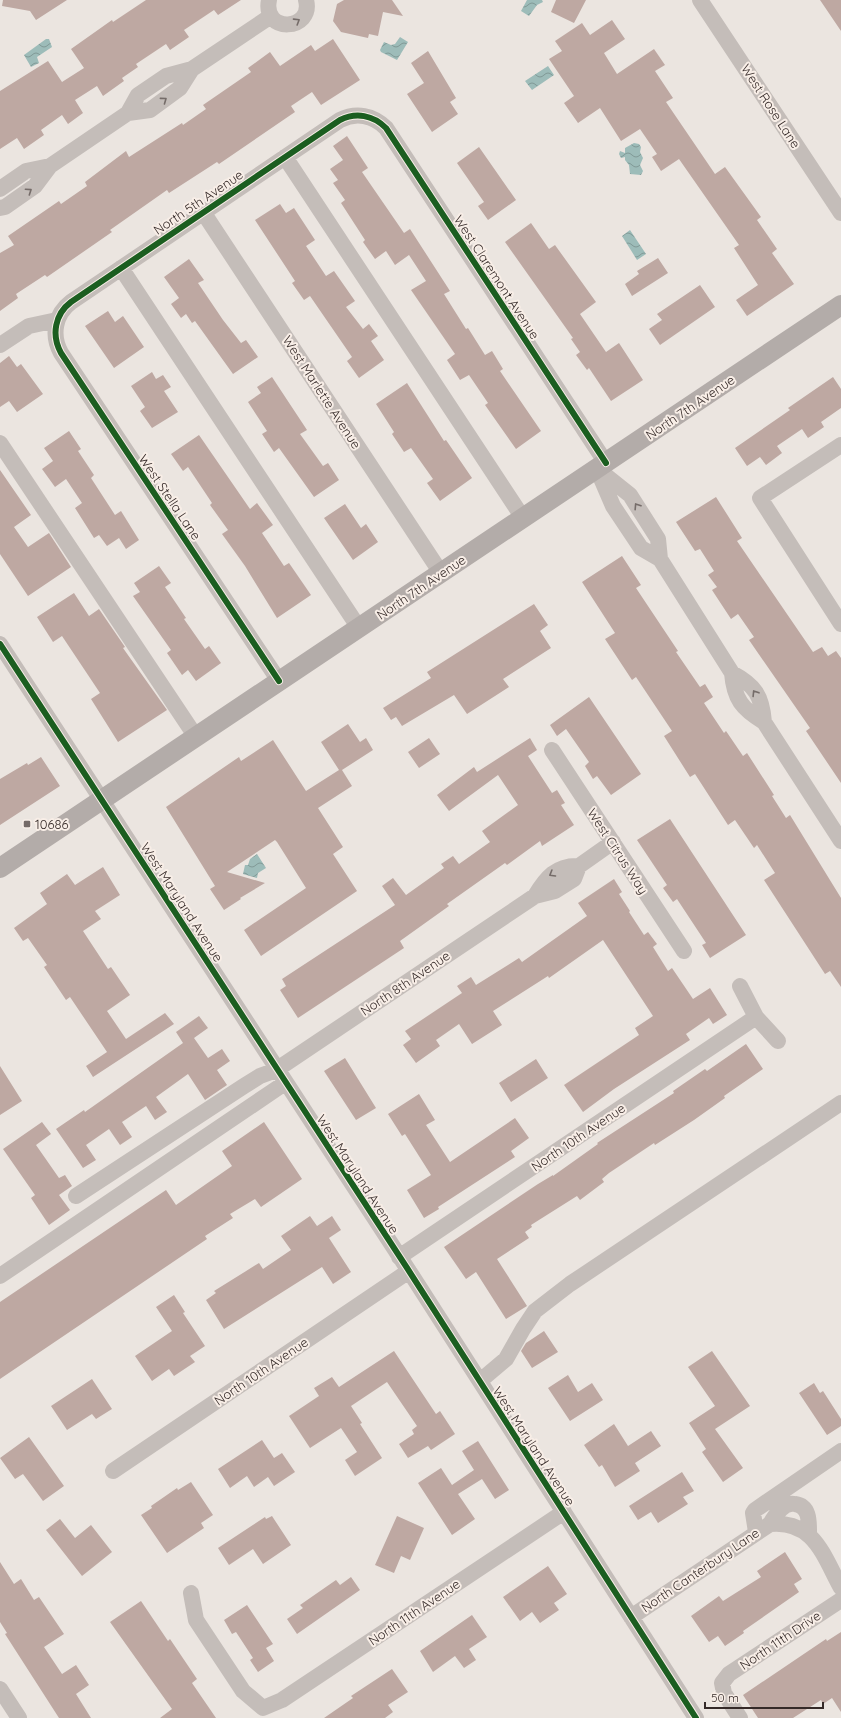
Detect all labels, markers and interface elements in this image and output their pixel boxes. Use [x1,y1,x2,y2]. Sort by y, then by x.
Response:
one-way arrow [293,18,300,25]
street label: West Rose Lane [738,61,804,151]
one-way arrow [159,98,166,105]
street label: North 5th Avenue [150,166,246,238]
one-way arrow [24,189,31,196]
street label: West Claremont Avenue [451,212,543,342]
street label: West Marlette Avenue [279,332,365,452]
street label: North 7th Avenue [642,371,738,443]
street label: West Stella Lane [135,451,205,543]
one-way arrow [634,503,641,510]
street label: North 7th Avenue [373,551,469,623]
one-way arrow [752,690,760,697]
street label: West Citrus Way [584,805,652,897]
place label: 10686 [35,816,69,832]
marker: 10686 [22,819,32,829]
street label: West Maryland Avenue [137,839,227,965]
one-way arrow [549,869,556,877]
street label: North 8th Avenue [357,947,453,1019]
street label: North 10th Avenue [528,1100,628,1174]
street label: West Maryland Avenue [313,1111,403,1237]
street label: North 10th Avenue [211,1334,311,1408]
street label: West Maryland Avenue [489,1383,579,1509]
street label: North Canterbury Lane [638,1524,762,1616]
street label: North 11th Avenue [365,1575,463,1649]
street label: North 11th Drive [737,1607,823,1673]
scale bar [705,1684,823,1710]
text: 50 m [711,1690,739,1705]

